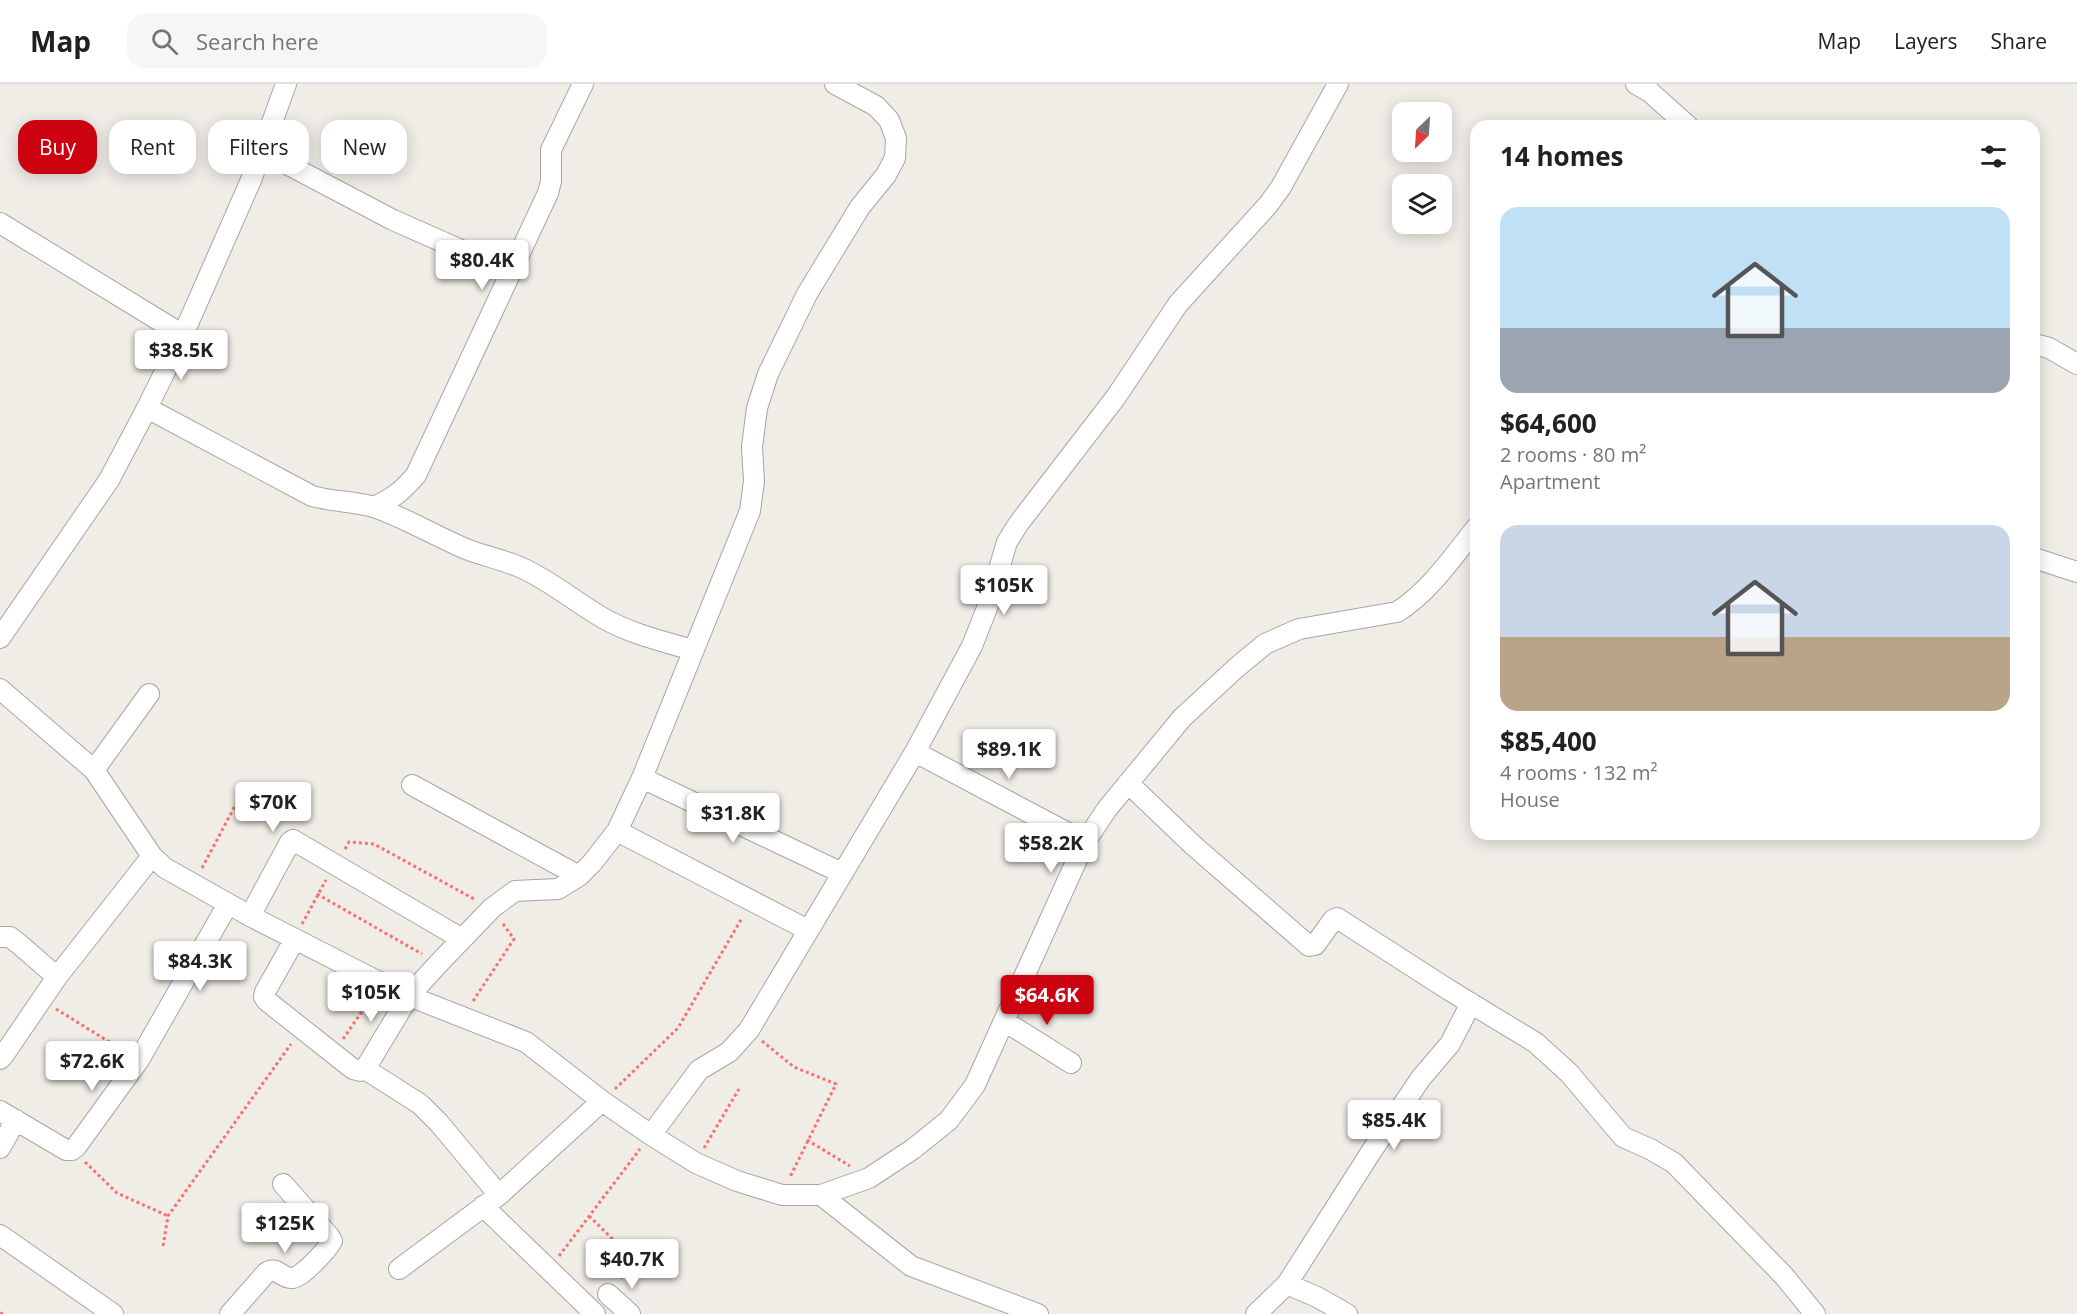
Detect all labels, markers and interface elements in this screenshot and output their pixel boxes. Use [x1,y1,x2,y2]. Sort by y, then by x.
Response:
search box [127,14,547,68]
text: Map [30,22,91,60]
icon: search [148,25,181,58]
text: Search here [196,26,319,56]
text: Map [1818,27,1861,55]
text: Layers [1894,27,1958,55]
text: Share [1991,27,2047,55]
north arrow [1392,102,1452,162]
map controls [1392,102,1452,234]
chip: Buy [18,120,97,174]
chip: Rent [109,120,196,174]
chip: Filters [208,120,309,174]
chip: New [321,120,407,174]
text: 14 homes [1500,138,1624,174]
icon: filters [1977,140,2010,173]
button: layers [1392,174,1452,234]
pin: $80.4K [433,240,531,291]
text: $80.4K [450,246,514,273]
icon: home [1701,246,1809,354]
pin: $38.5K [132,330,230,381]
text: $38.5K [149,336,213,363]
text: $64,600 [1500,405,1597,441]
text: 2 rooms · 80 m² [1500,441,1646,468]
text: Apartment [1500,468,1600,495]
icon: home [1701,564,1809,672]
pin: $105K [962,565,1046,616]
text: $105K [974,571,1034,598]
text: $85,400 [1500,723,1597,759]
pin: $89.1K [960,729,1058,780]
text: $89.1K [977,735,1041,762]
text: 4 rooms · 132 m² [1500,759,1658,786]
pin: $70K [237,782,309,833]
text: House [1500,786,1560,813]
text: $70K [249,788,297,815]
pin: $31.8K [684,793,782,844]
text: $31.8K [701,799,765,826]
pin: $58.2K [1002,823,1100,874]
text: $58.2K [1019,829,1083,856]
pin: $84.3K [151,941,249,992]
text: $84.3K [168,947,232,974]
pin: $105K [329,972,413,1023]
pin: $64.6K [998,975,1096,1026]
text: $105K [341,978,401,1005]
text: $64.6K [1015,981,1079,1008]
pin: $72.6K [43,1041,141,1092]
text: $72.6K [60,1047,124,1074]
pin: $85.4K [1345,1100,1443,1151]
text: $85.4K [1362,1106,1426,1133]
pin: $125K [243,1203,327,1254]
text: $125K [255,1209,315,1236]
pin: $40.7K [583,1239,681,1290]
text: $40.7K [600,1245,664,1272]

